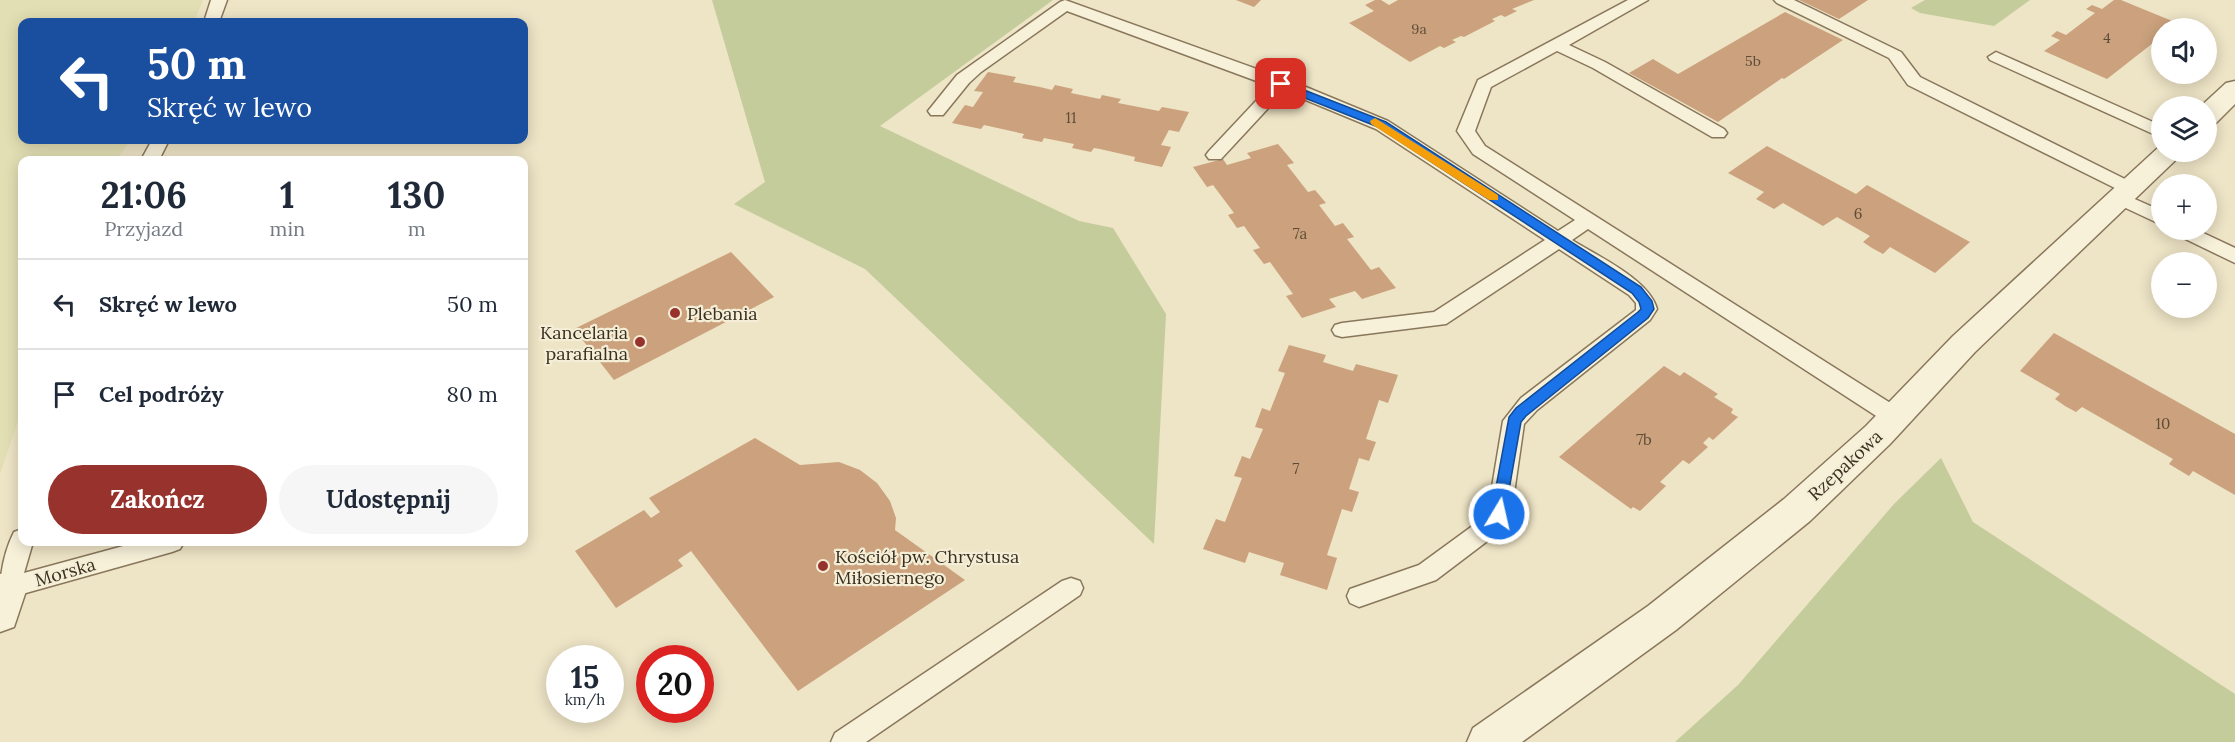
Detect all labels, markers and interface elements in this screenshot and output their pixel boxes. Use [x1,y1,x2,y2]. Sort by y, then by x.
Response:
map controls [2151,18,2217,318]
button: sound [2151,18,2217,84]
house number: 9a [1411,20,1427,38]
house number: 4 [2103,29,2111,47]
text: 50 m [147,37,246,91]
icon: left [48,42,126,120]
house number: 5b [1745,52,1761,70]
pin [1255,58,1306,109]
icon: arrive [1264,67,1297,100]
text: Skręć w lewo [147,90,312,124]
button: layers [2151,96,2217,162]
house number: 11 [1066,108,1076,127]
text: 21:06 [101,172,187,218]
text: 1 [280,172,295,218]
text: 130 [388,172,445,218]
button: + [2151,174,2217,240]
house number: 6 [1854,204,1862,223]
text: Przyjazd [104,216,183,241]
text: min [270,216,305,241]
text: m [408,216,426,241]
house number: 7a [1293,224,1308,243]
button: − [2151,252,2217,318]
icon: left [48,288,81,321]
text: Skręć w lewo [99,290,237,318]
text: 50 m [447,290,498,318]
place label: Plebania [687,302,758,325]
marker: Plebania [668,306,682,320]
place label: Kancelaria parafialna [540,321,628,365]
marker: Kancelaria parafialna [633,335,647,349]
icon: arrive [48,378,81,411]
text: Cel podróży [99,380,224,408]
text: 80 m [447,380,498,408]
house number: 10 [2156,414,2170,433]
street label: Rzepakowa [1803,425,1887,505]
house number: 7b [1636,430,1652,449]
house number: 7 [1293,459,1300,478]
button: Zakończ [48,465,267,534]
button: Udostępnij [279,465,498,534]
position arrow [1467,482,1531,546]
place label: Kościół pw. Chrystusa Miłosiernego [835,545,1019,589]
street label: Morska [32,552,98,592]
marker: Kościół pw. Chrystusa Miłosiernego [816,559,830,573]
speed limit sign: 20 [636,645,714,723]
text: 15 [571,658,599,696]
text: km/h [565,690,605,709]

